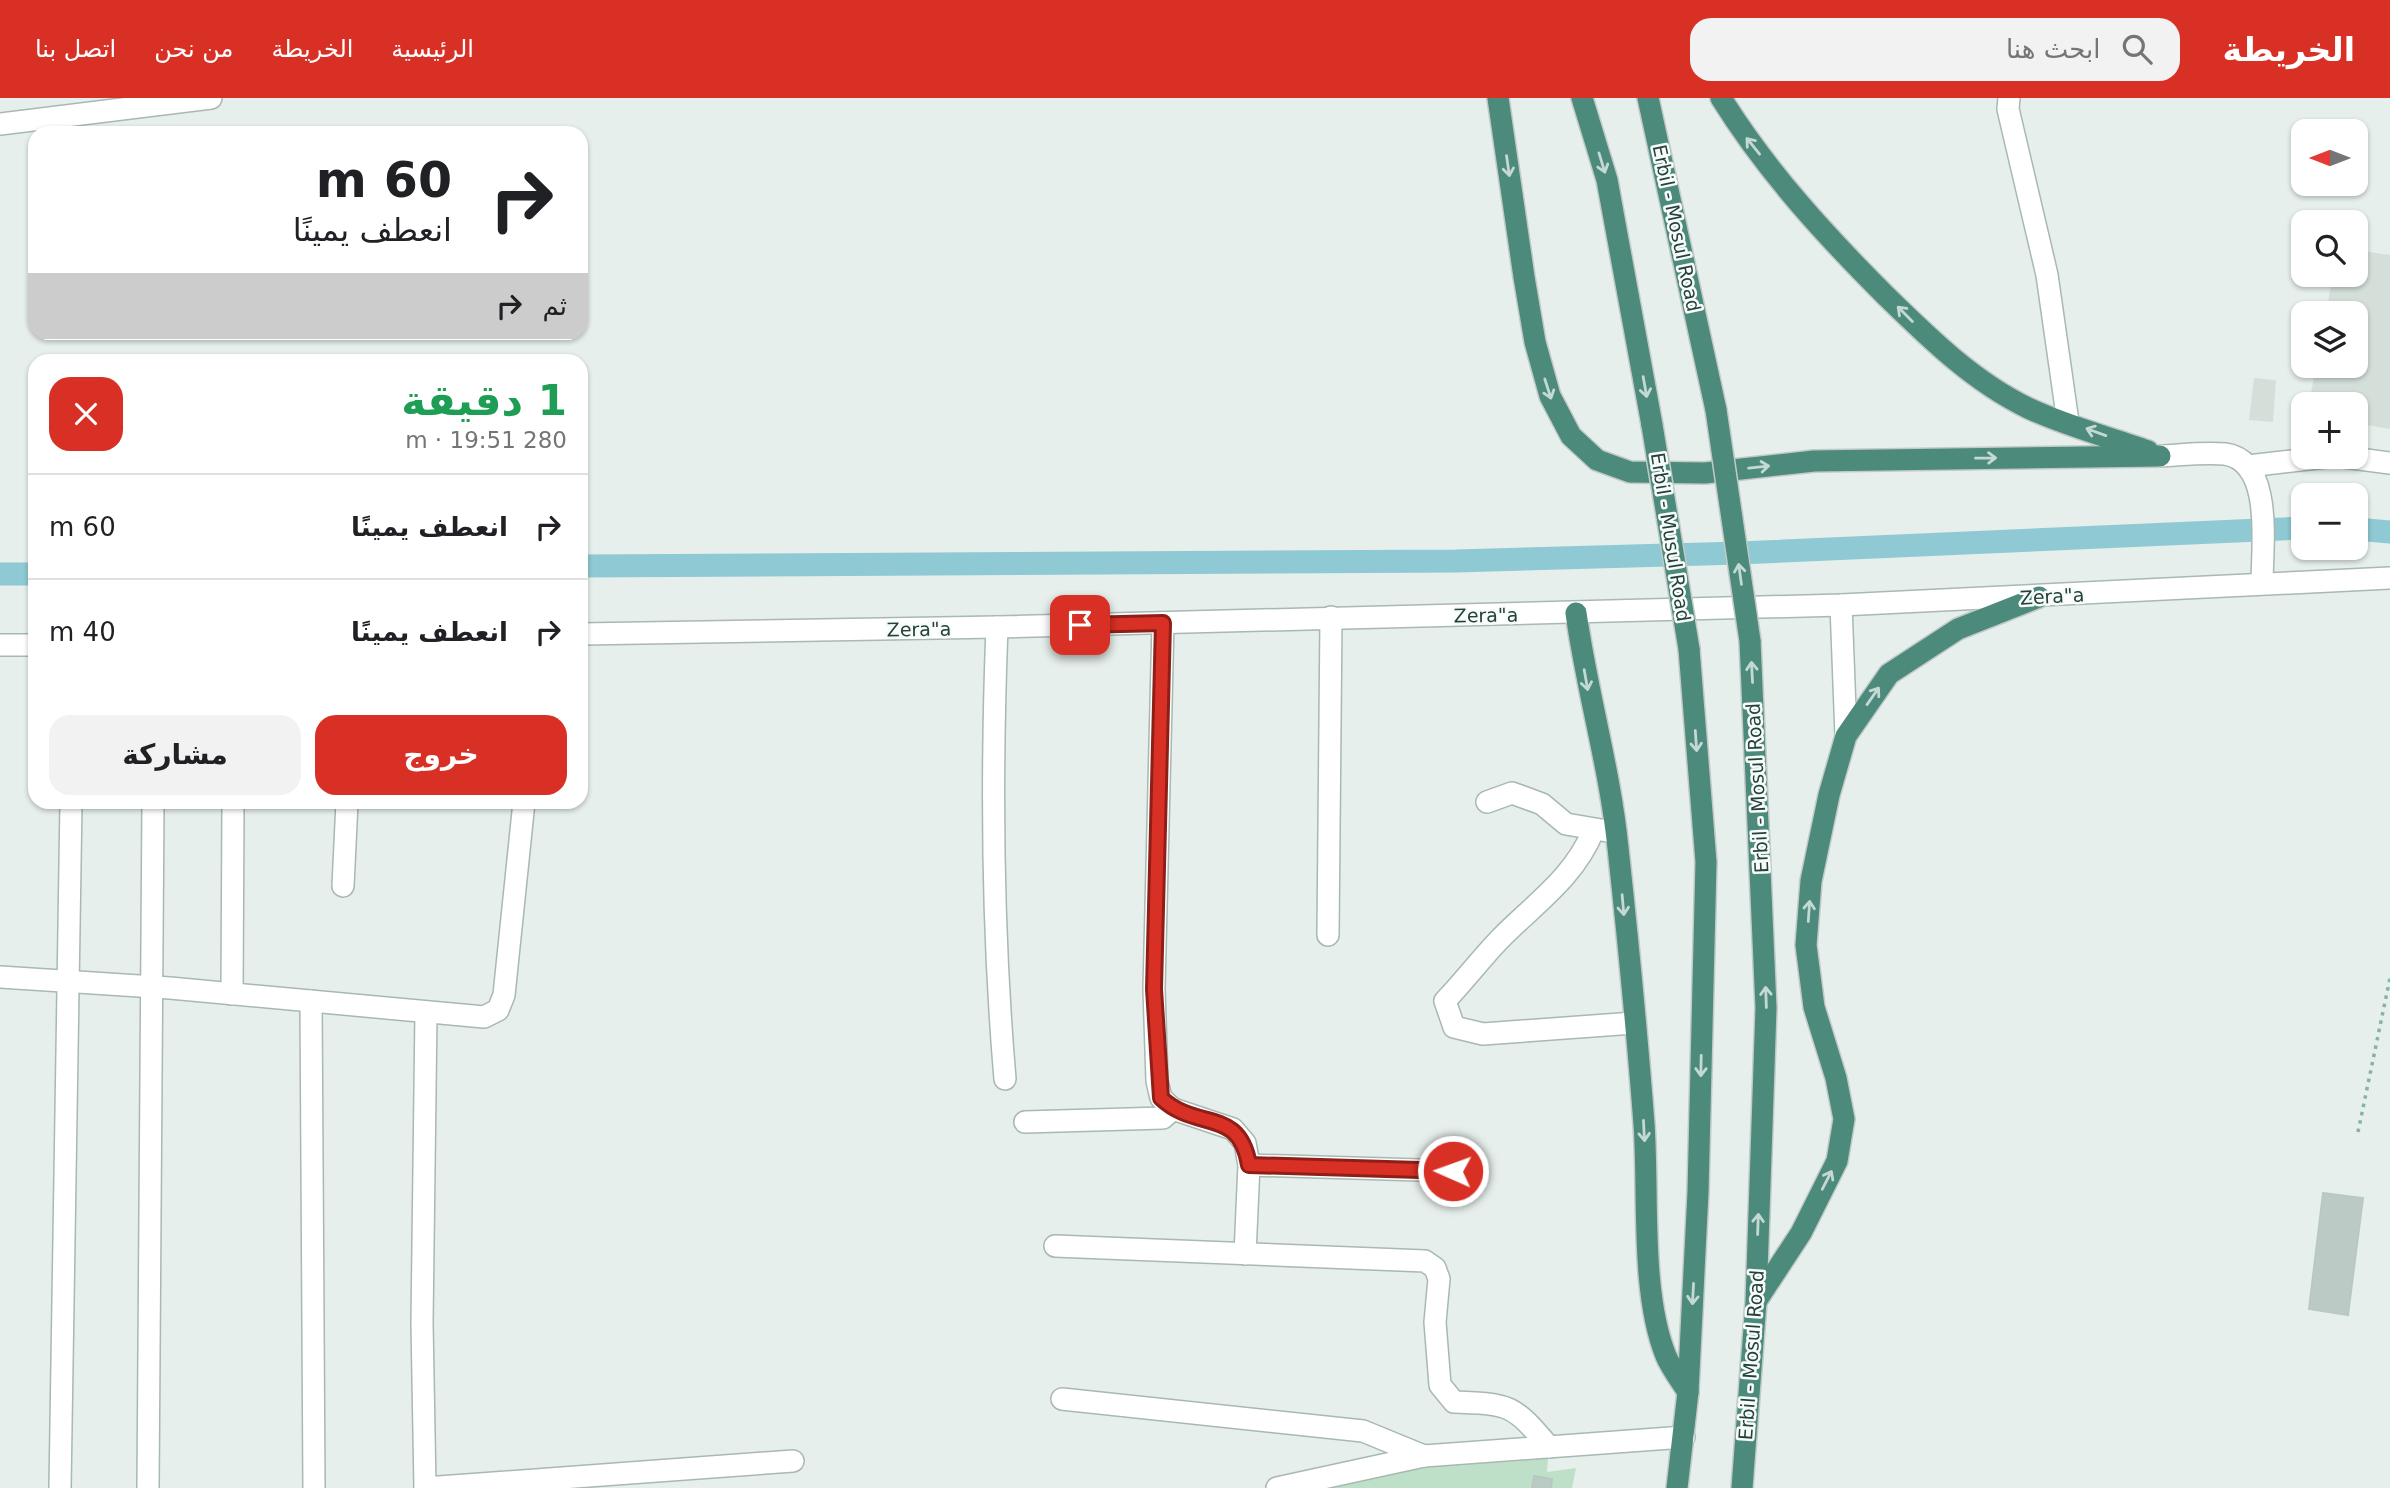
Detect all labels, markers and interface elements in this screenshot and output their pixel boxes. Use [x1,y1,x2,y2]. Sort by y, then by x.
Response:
search box [1690,18,2180,81]
icon: search [2118,30,2156,68]
text: الخريطة [2222,30,2355,69]
text: ابحث هنا [2006,34,2100,64]
text: اتصل بنا [35,35,116,63]
text: من نحن [154,35,233,63]
text: الخريطة [271,35,353,63]
text: الرئيسية [391,35,474,63]
north arrow [2291,119,2368,196]
map controls [2291,119,2368,560]
one-way arrow [1745,137,1760,155]
street label: Erbil - Mosul Road [1649,142,1705,314]
text: 60 m [316,152,452,209]
one-way arrow [1597,152,1610,174]
icon: right [476,154,567,245]
one-way arrow [1502,154,1515,176]
button: search [2291,210,2368,287]
text: انعطف يمينًا [293,211,452,249]
icon: right [490,287,528,325]
text: ثم [542,291,567,321]
button: layers [2291,301,2368,378]
one-way arrow [1896,306,1913,323]
one-way arrow [1639,375,1652,397]
text: 1 دقيقة [401,376,567,425]
button: close [49,377,123,451]
one-way arrow [1543,378,1556,400]
button: + [2291,392,2368,469]
one-way arrow [2085,425,2107,438]
text: 280 m · 19:51 [405,427,567,453]
street label: Erbil - Musul Road [1647,451,1695,623]
one-way arrow [1974,451,1997,465]
one-way arrow [1747,460,1770,473]
button: − [2291,483,2368,560]
icon: right [529,508,567,546]
text: 60 m [49,512,116,542]
text: انعطف يمينًا [351,512,508,542]
one-way arrow [1734,563,1747,586]
street label: Zera"a [2019,583,2085,609]
pin [1050,595,1110,655]
street label: Zera"a [1454,603,1518,627]
icon: arrive [1061,606,1099,644]
icon: right [529,613,567,651]
text: 40 m [49,617,116,647]
text: انعطف يمينًا [351,617,508,647]
street label: Zera"a [887,617,951,641]
one-way arrow [1745,661,1758,684]
one-way arrow [1580,668,1594,691]
one-way arrow [1866,687,1880,707]
street label: Erbil - Mosul Road [1742,702,1772,874]
button: مشاركة [49,715,301,795]
button: خروج [315,715,567,795]
one-way arrow [1690,730,1703,752]
one-way arrow [1617,893,1630,915]
one-way arrow [1803,900,1816,923]
one-way arrow [1759,986,1772,1009]
one-way arrow [1694,1055,1708,1078]
one-way arrow [1638,1119,1651,1142]
position arrow [1416,1134,1490,1208]
one-way arrow [1821,1170,1835,1191]
one-way arrow [1752,1213,1765,1236]
street label: Erbil - Mosul Road [1734,1269,1768,1441]
one-way arrow [1686,1282,1699,1304]

